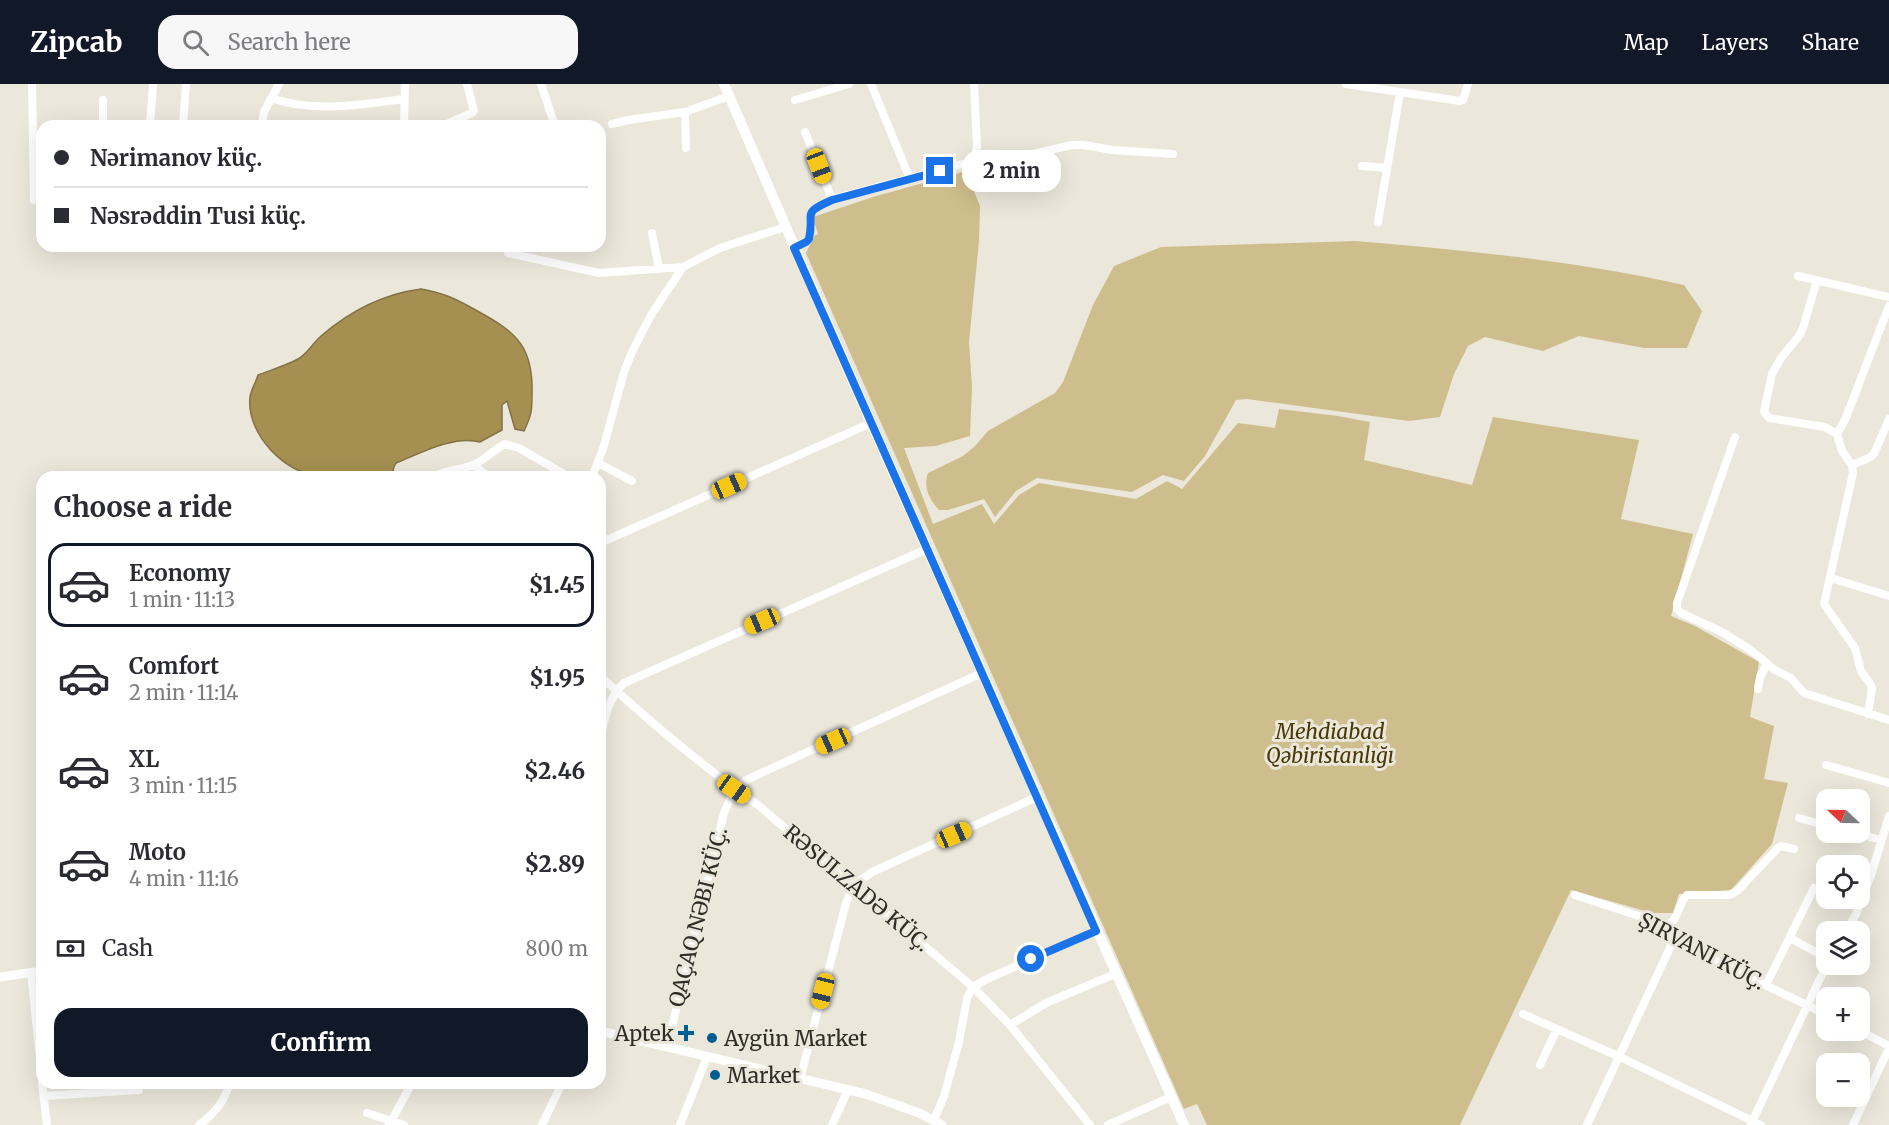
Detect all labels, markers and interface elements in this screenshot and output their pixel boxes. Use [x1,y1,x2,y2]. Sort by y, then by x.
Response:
search box [158,15,578,69]
text: Zipcab [30,24,122,60]
icon: search [179,26,212,59]
text: Search here [227,28,351,56]
text: Map [1624,29,1669,56]
text: Layers [1702,29,1769,56]
text: Share [1802,29,1859,56]
text: Nərimanov küç. [90,144,262,172]
car [804,146,834,186]
callout: 2 min [961,150,1060,192]
route end [926,157,953,184]
text: 2 min [983,158,1040,183]
text: Nəsrəddin Tusi küç. [90,202,306,230]
car [709,470,749,502]
text: Choose a ride [54,490,232,524]
icon: car [57,558,111,612]
text: Economy [129,559,230,587]
text: $1.45 [529,571,585,599]
text: 1 min · 11:13 [129,587,235,612]
car [742,606,782,636]
icon: car [57,651,111,705]
text: Comfort [129,652,219,680]
text: $1.95 [529,664,585,692]
text: 2 min · 11:14 [129,680,238,705]
park label: Mehdiabad Qəbiristanlığı [1266,718,1394,769]
car [813,725,853,757]
icon: car [57,744,111,798]
text: XL [129,745,159,773]
text: $2.46 [524,757,585,785]
car [714,771,754,807]
text: 3 min · 11:15 [129,773,238,798]
north arrow [1816,789,1870,843]
map controls [1816,789,1870,1107]
street label: RƏSULZADƏ KÜÇ. [778,819,936,957]
car [934,819,974,851]
street label: QAÇAQ NƏBI KÜÇ. [663,824,733,1010]
icon: car [57,837,111,891]
text: Moto [129,838,186,866]
text: $2.89 [525,850,585,878]
button: locate [1816,855,1870,909]
text: 4 min · 11:16 [129,866,239,891]
street label: ŞIRVANI KÜÇ. [1634,906,1770,996]
button: layers [1816,921,1870,975]
icon: cash [54,932,87,965]
text: Cash [102,934,153,962]
text: 800 m [526,936,588,961]
route start [1017,945,1044,972]
car [810,971,836,1011]
button: + [1816,987,1870,1041]
button: Confirm [54,1008,588,1077]
place label: Aptek [614,1020,675,1047]
place label: Aygün Market [723,1025,867,1052]
marker: Aptek [679,1026,693,1040]
marker: Aygün Market [705,1031,719,1045]
button: − [1816,1053,1870,1107]
place label: Market [727,1062,800,1089]
marker: Market [708,1068,722,1082]

